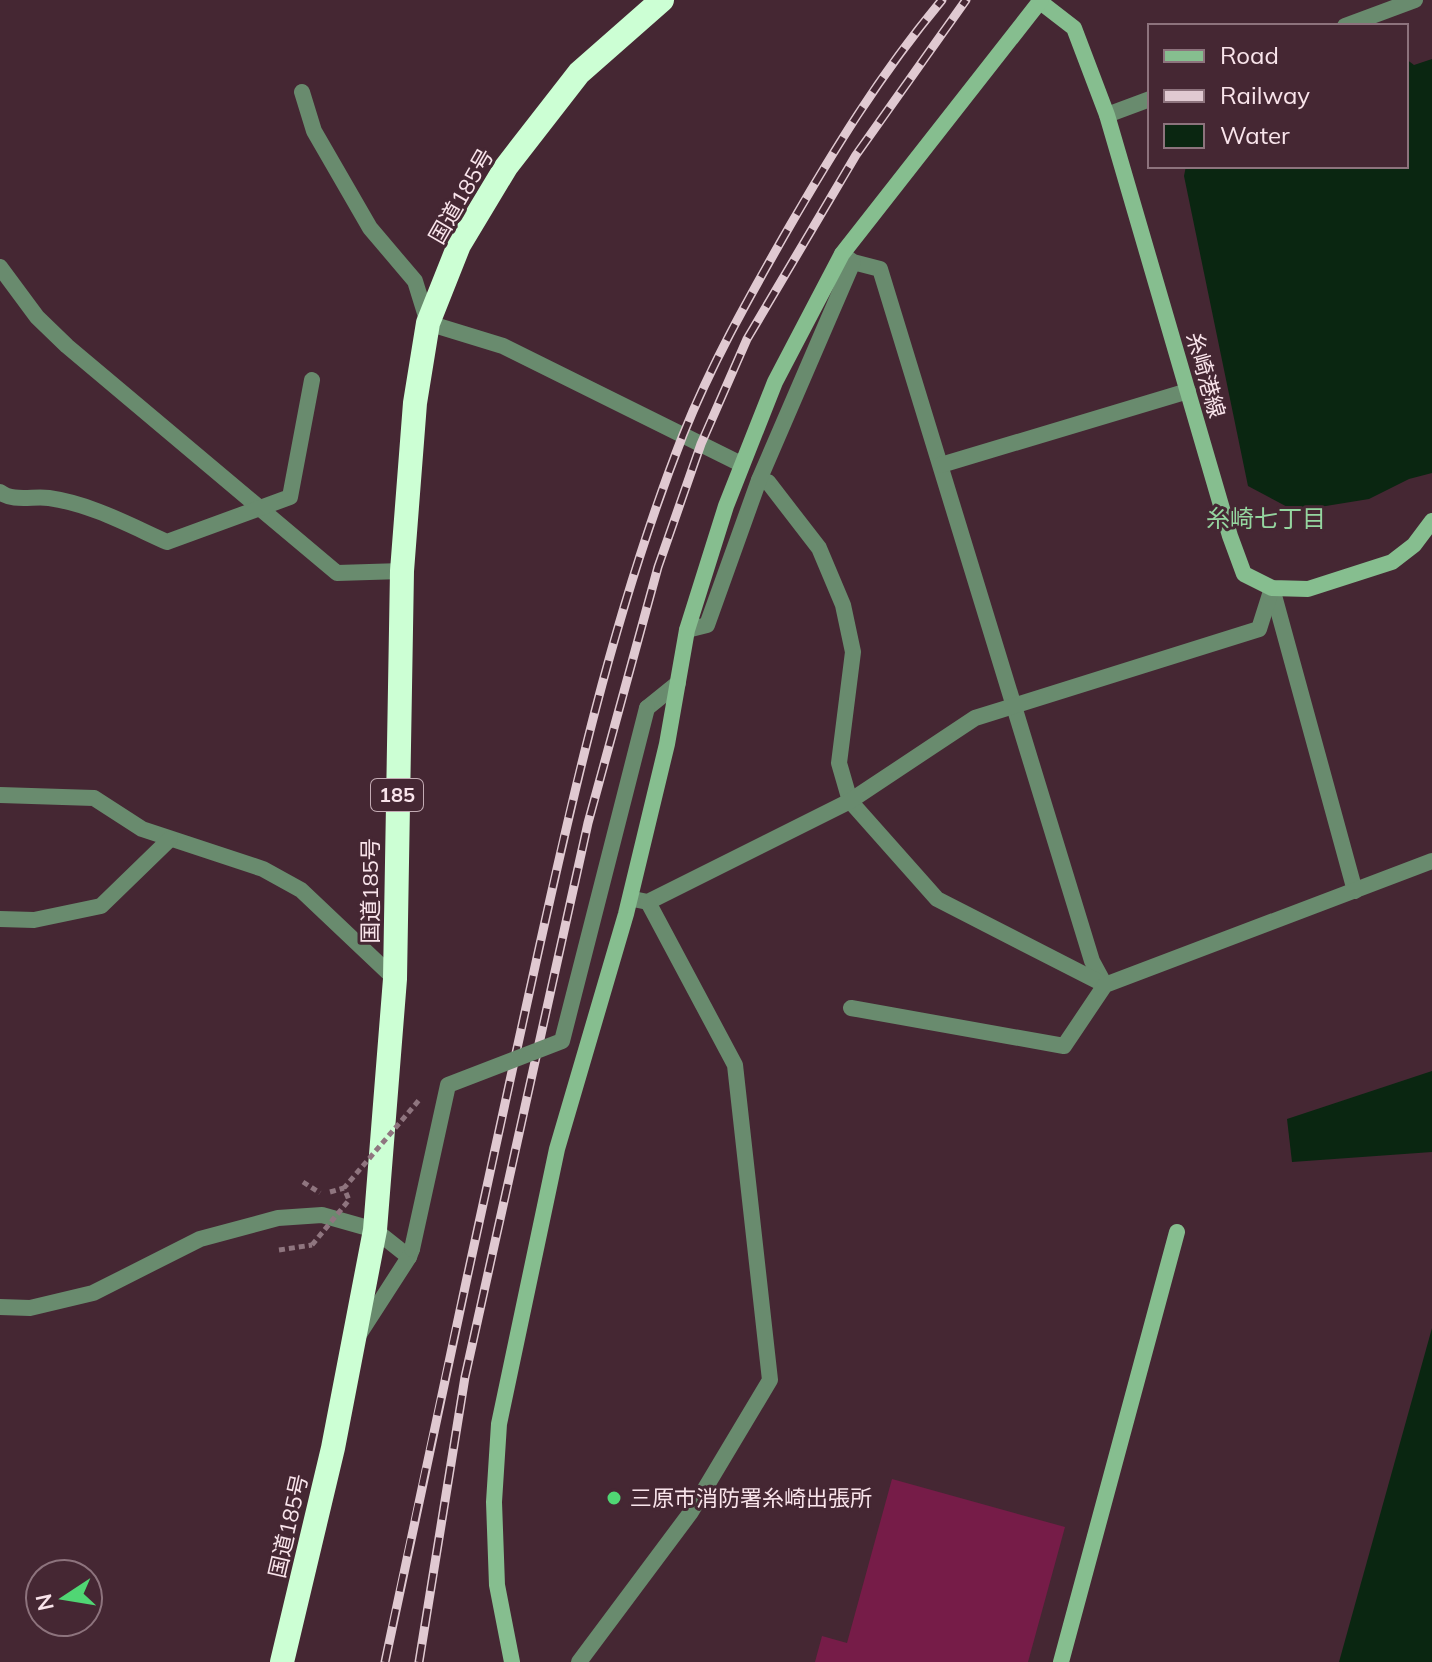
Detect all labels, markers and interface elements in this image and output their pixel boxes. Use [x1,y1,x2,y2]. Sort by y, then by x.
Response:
legend [1148,24,1408,168]
text: Road [1220,40,1279,70]
text: Railway [1220,80,1310,110]
text: Water [1220,120,1290,150]
street label: 国道185号 [422,143,500,249]
street label: 糸崎港線 [1180,329,1232,421]
district label: 糸崎七丁目 [1206,503,1326,533]
road number: 185 [371,779,423,811]
street label: 国道185号 [356,838,384,944]
street label: 国道185号 [262,1471,314,1581]
place label: 三原市消防署糸崎出張所 [630,1484,872,1512]
marker: 三原市消防署糸崎出張所 [605,1489,623,1507]
north arrow [24,1558,104,1638]
text: N [29,1591,60,1613]

